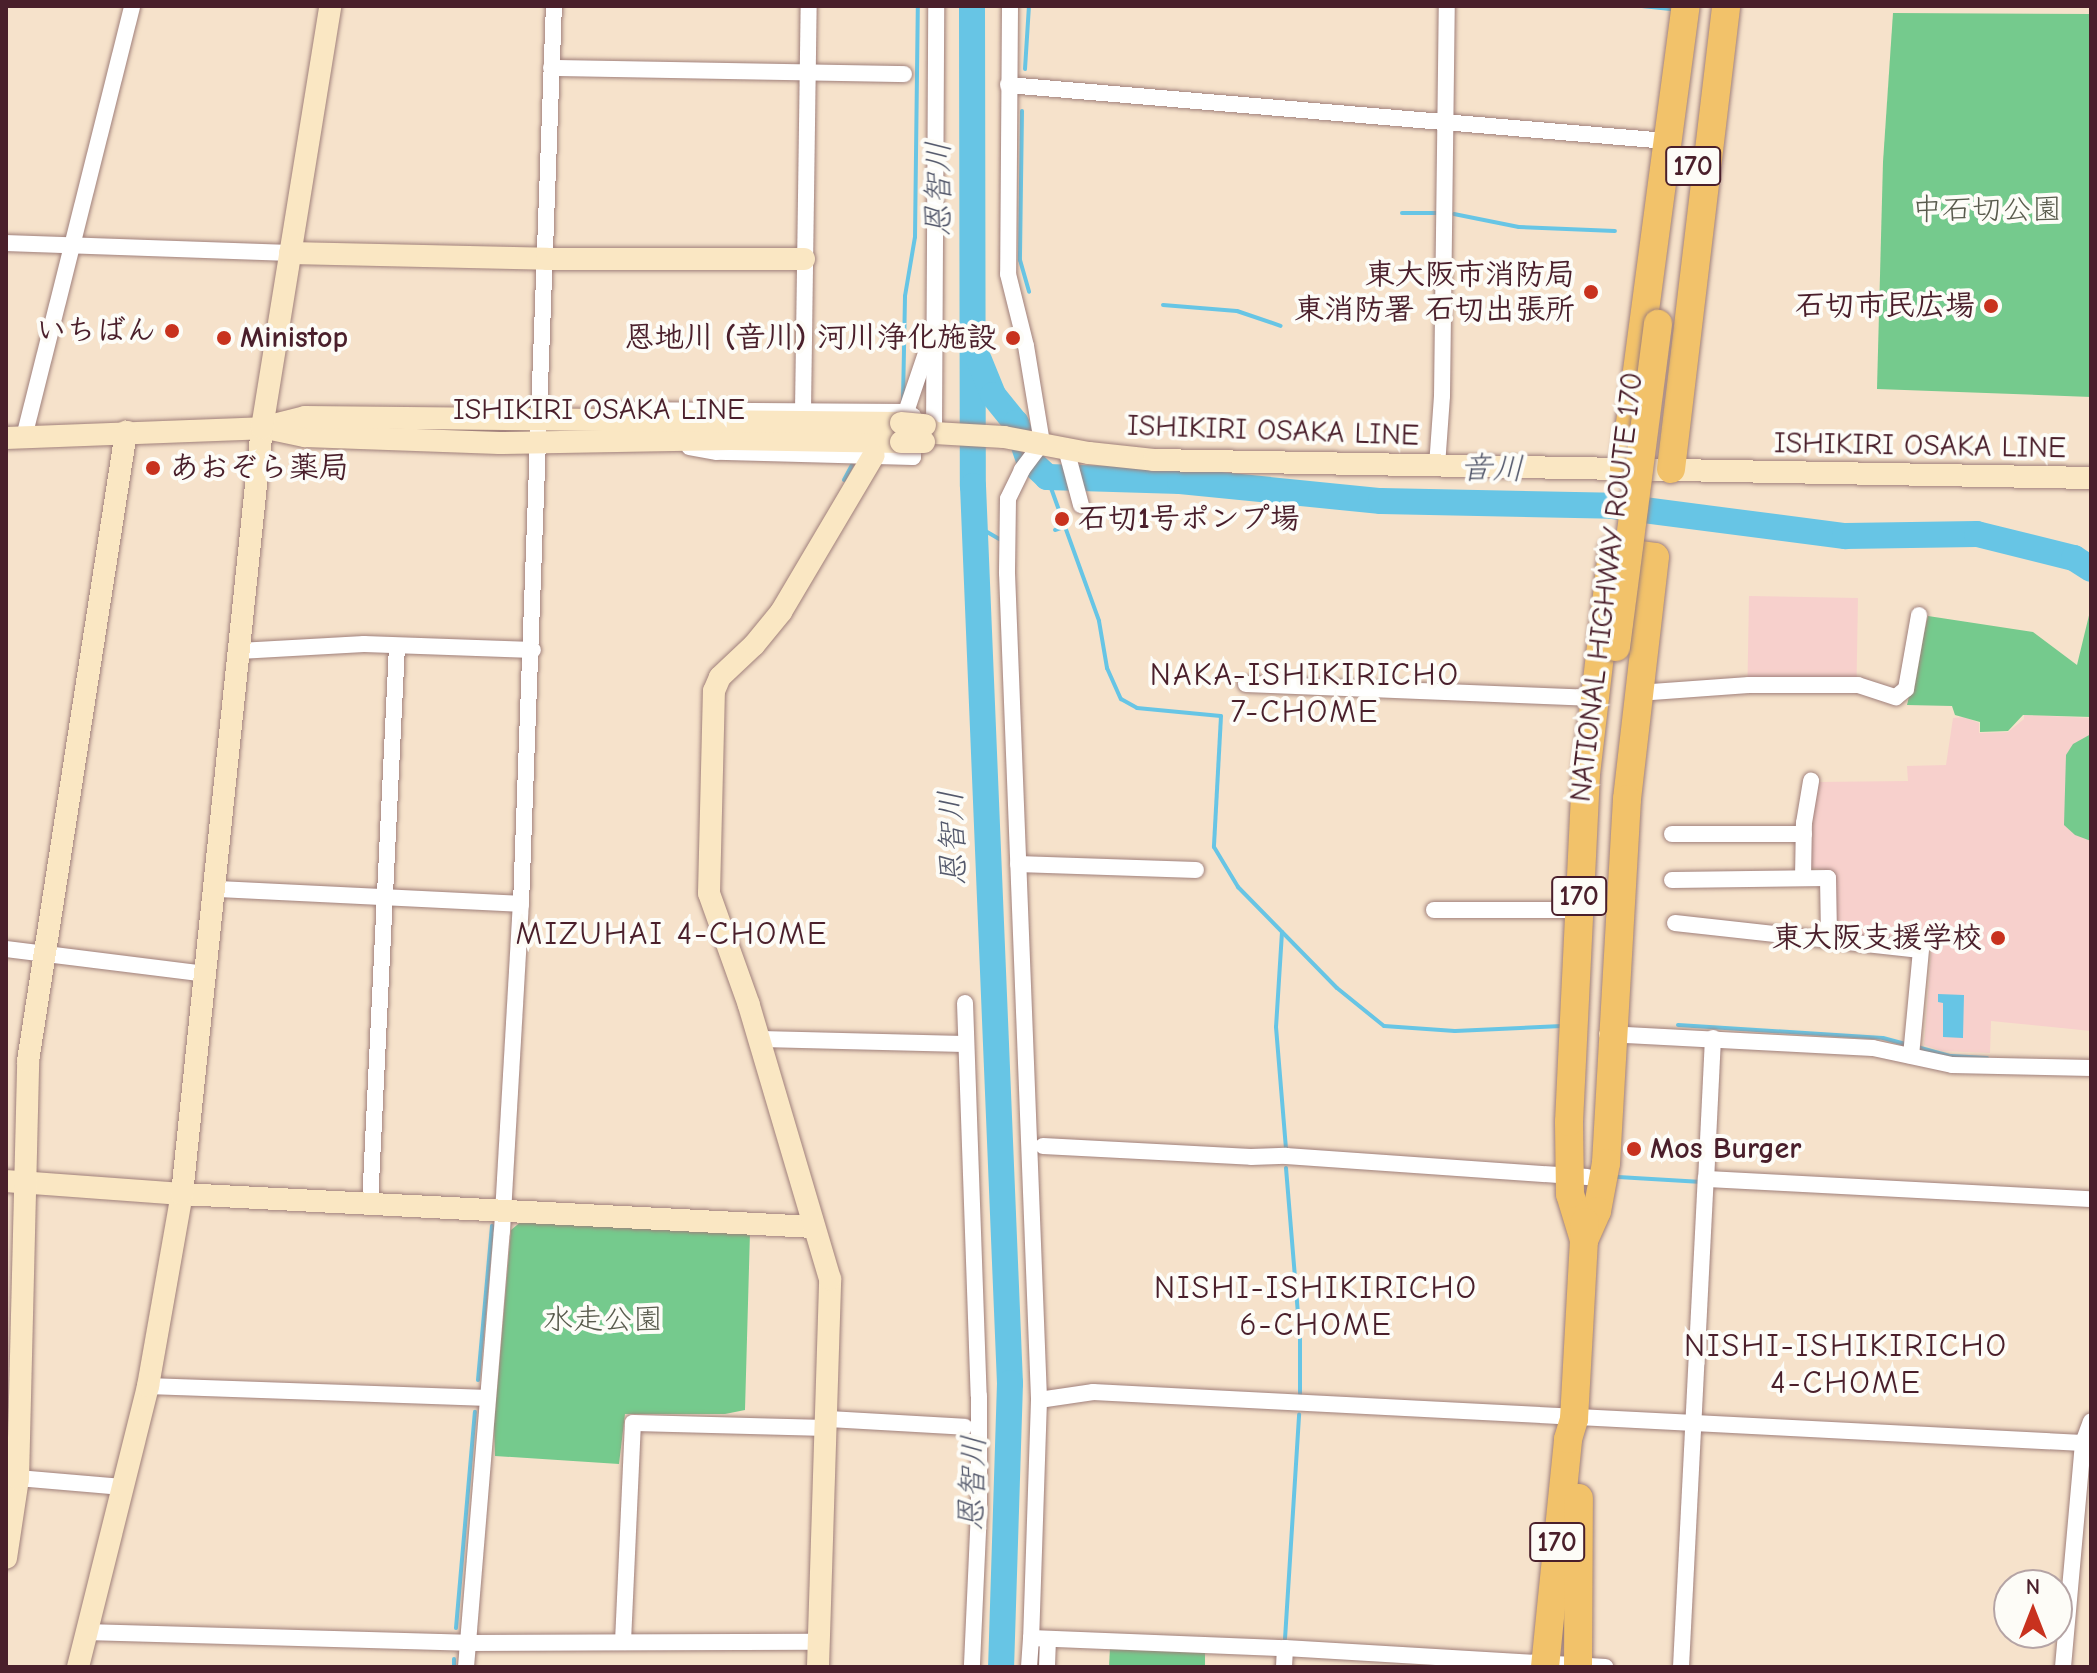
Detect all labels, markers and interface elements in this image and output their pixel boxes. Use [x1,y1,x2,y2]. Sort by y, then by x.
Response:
water label: 恩智川 [920,141,958,237]
road number: 170 [1665,142,1721,190]
park label: 中石切公園 [1912,192,2062,228]
place label: 東大阪市消防局 東消防署 石切出張所 [1294,257,1575,328]
marker: 東大阪市消防局 東消防署 石切出張所 [1582,283,1600,301]
place label: 石切市民広場 [1795,288,1975,324]
marker: 石切市民広場 [1982,297,2000,315]
place label: いちばん [36,313,156,349]
place label: Ministop [240,320,348,356]
place label: 恩地川 (音川) 河川浄化施設 [624,320,997,356]
marker: いちばん [163,322,181,340]
marker: Ministop [215,329,233,347]
marker: 恩地川 (音川) 河川浄化施設 [1004,329,1022,347]
street label: NATIONAL HIGHWAY ROUTE 170 [1563,370,1651,804]
street label: ISHIKIRI OSAKA LINE [453,392,745,428]
street label: ISHIKIRI OSAKA LINE [1126,408,1420,454]
street label: ISHIKIRI OSAKA LINE [1774,425,2066,467]
water label: 音川 [1460,449,1524,489]
place label: あおぞら薬局 [169,450,349,486]
marker: あおぞら薬局 [144,459,162,477]
place label: 石切1号ポンプ場 [1078,501,1300,537]
marker: 石切1号ポンプ場 [1053,510,1071,528]
district label: NAKA-ISHIKIRICHO 7-CHOME [1150,657,1460,732]
water label: 恩智川 [932,789,974,887]
road number: 170 [1551,872,1607,920]
district label: MIZUHAI 4-CHOME [516,915,828,953]
place label: 東大阪支援学校 [1772,920,1982,956]
marker: 東大阪支援学校 [1989,929,2007,947]
place label: Mos Burger [1650,1131,1801,1167]
marker: Mos Burger [1625,1140,1643,1158]
district label: NISHI-ISHIKIRICHO 6-CHOME [1154,1270,1478,1345]
park label: 水走公園 [543,1302,663,1338]
district label: NISHI-ISHIKIRICHO 4-CHOME [1684,1328,2008,1403]
water label: 恩智川 [952,1434,994,1532]
road number: 170 [1529,1518,1585,1566]
north arrow [1993,1569,2073,1649]
text: N [2026,1574,2040,1600]

